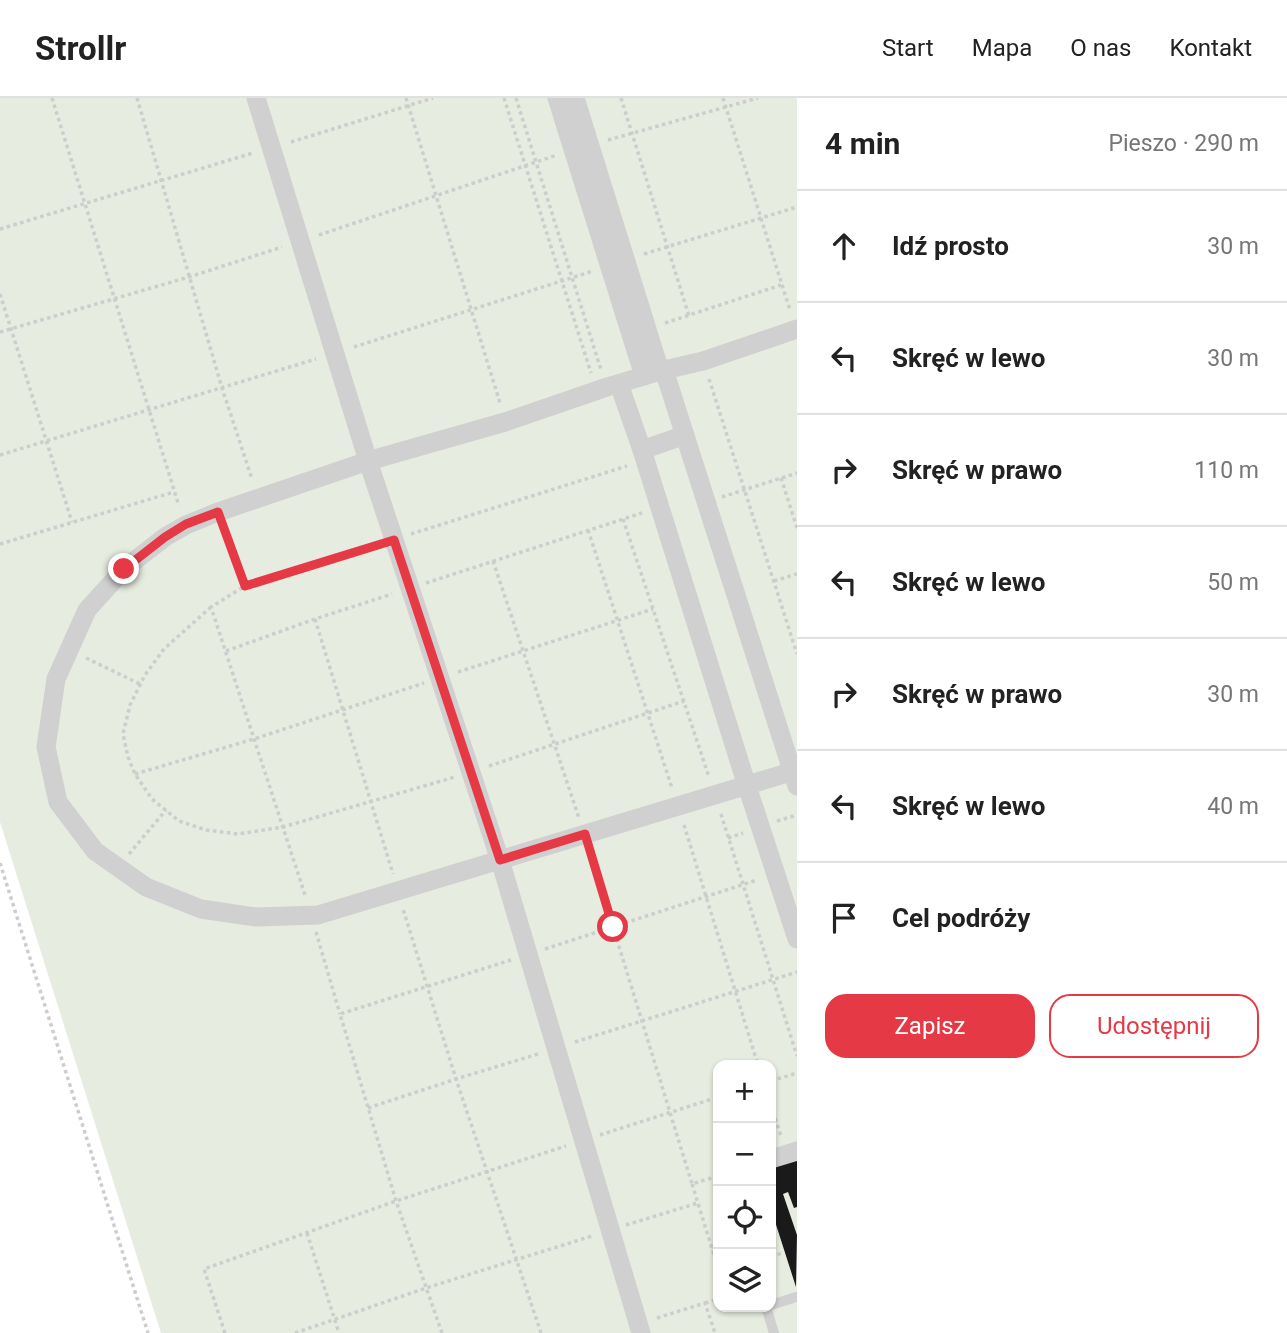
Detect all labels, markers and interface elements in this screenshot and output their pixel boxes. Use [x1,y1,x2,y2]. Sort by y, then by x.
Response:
text: Strollr [35,29,126,68]
text: Start [882,34,934,62]
text: Mapa [972,34,1032,62]
text: O nas [1070,34,1131,62]
text: Kontakt [1169,34,1252,62]
text: 4 min [825,126,900,161]
text: Pieszo · 290 m [1108,130,1259,157]
icon: ahead [825,227,863,265]
text: Idź prosto [892,231,1009,261]
text: 30 m [1207,233,1259,260]
icon: left [825,339,863,377]
text: Skręć w lewo [892,343,1045,373]
text: 30 m [1207,345,1259,372]
icon: right [825,451,863,489]
text: Skręć w prawo [892,455,1062,485]
text: 110 m [1194,457,1259,484]
route end [108,553,139,584]
icon: left [825,563,863,601]
text: Skręć w lewo [892,567,1045,597]
text: 50 m [1207,569,1259,596]
icon: right [825,675,863,713]
text: Skręć w prawo [892,679,1062,709]
text: 30 m [1207,681,1259,708]
icon: left [825,787,863,825]
text: Skręć w lewo [892,791,1045,821]
text: 40 m [1207,793,1259,820]
icon: arrive [825,899,863,937]
text: Cel podróży [892,903,1030,933]
route start [597,911,628,942]
button: Zapisz [825,994,1035,1058]
button: Udostępnij [1049,994,1259,1058]
map controls [713,1060,776,1312]
button: + [713,1060,776,1123]
button: − [713,1123,776,1186]
button: locate [713,1186,776,1249]
button: layers [713,1249,776,1312]

